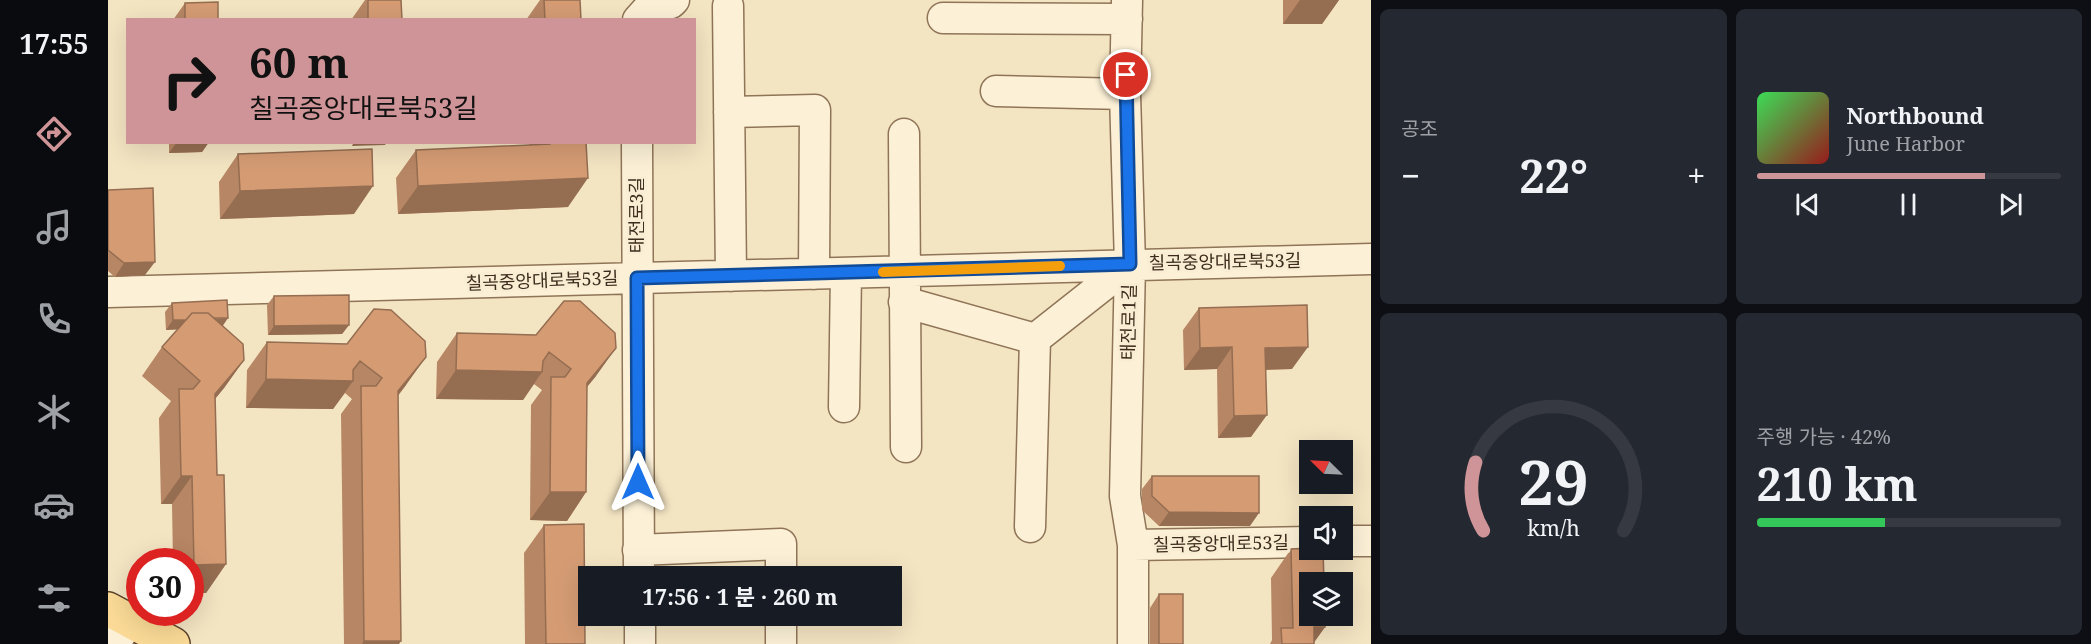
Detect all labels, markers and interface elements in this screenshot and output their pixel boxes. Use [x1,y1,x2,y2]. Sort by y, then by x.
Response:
text: 17:55 [19,25,89,62]
text: 60 m [249,33,349,90]
icon: right [150,42,228,120]
pin [1100,49,1151,100]
icon: arrive [1109,58,1142,91]
text: 칠곡중앙대로북53길 [249,89,478,126]
text: Northbound [1847,100,1984,130]
icon: directions [33,113,75,155]
text: 공조 [1401,115,1438,142]
text: June Harbor [1847,130,1965,157]
text: 22° [1519,145,1588,206]
text: − [1401,153,1420,198]
text: + [1687,153,1705,198]
street label: 태전로3길 [624,177,648,253]
icon: previous [1791,188,1824,221]
icon: pause [1892,188,1925,221]
icon: next [1994,188,2027,221]
icon: music [33,206,75,248]
street label: 칠곡중앙대로북53길 [1148,248,1301,274]
street label: 칠곡중앙대로북53길 [465,265,619,295]
street label: 태전로1길 [1115,284,1141,360]
icon: phone [33,298,75,340]
icon: climate [33,391,75,433]
text: 주행 가능 · 42% [1757,423,1891,450]
text: 29 [1518,438,1589,523]
north arrow [1299,440,1353,494]
map controls [1299,440,1353,626]
position arrow [606,450,670,514]
text: 210 km [1757,453,1918,514]
icon: car [33,484,75,526]
button: sound [1299,506,1353,560]
text: km/h [1527,513,1580,542]
street label: 칠곡중앙대로53길 [1153,530,1289,556]
speed limit sign: 30 [126,548,204,626]
button: layers [1299,572,1353,626]
icon: filters [33,577,75,619]
text: 17:56 · 1 분 · 260 m [642,581,838,611]

